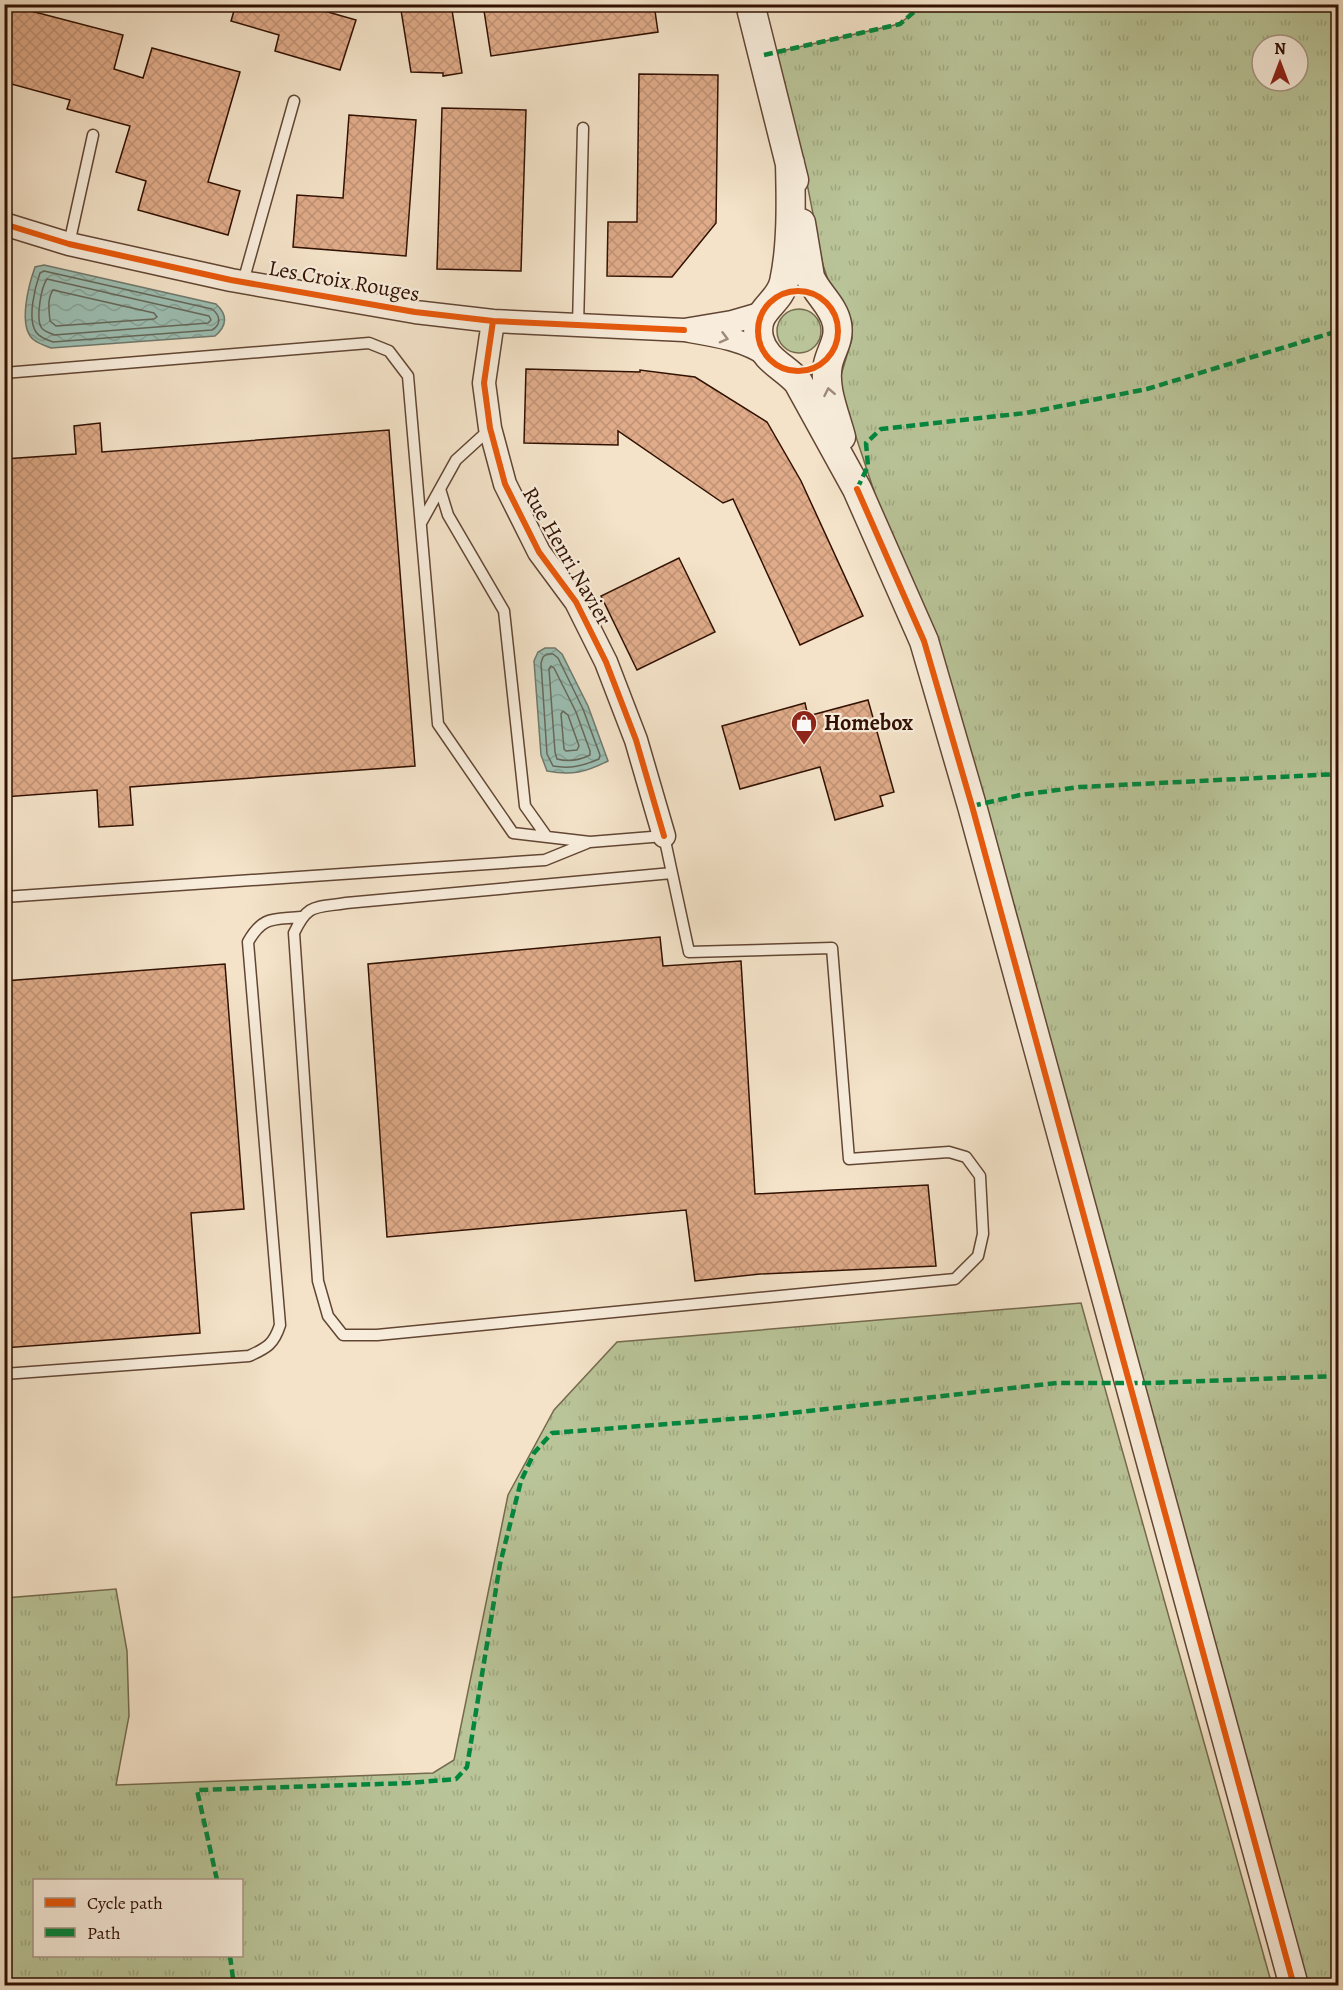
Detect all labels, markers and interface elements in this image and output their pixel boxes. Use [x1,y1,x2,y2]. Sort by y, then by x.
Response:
north arrow [1250,33,1310,93]
text: N [1274,38,1286,60]
street label: Les Croix Rouges [266,253,422,309]
one-way arrow [719,331,729,343]
one-way arrow [823,387,836,397]
street label: Rue Henri Navier [515,481,619,631]
shop icon: Homebox [789,708,819,746]
place label: Homebox [824,708,913,738]
legend [33,1879,243,1957]
text: Cycle path [87,1891,163,1915]
text: Path [87,1921,121,1945]

